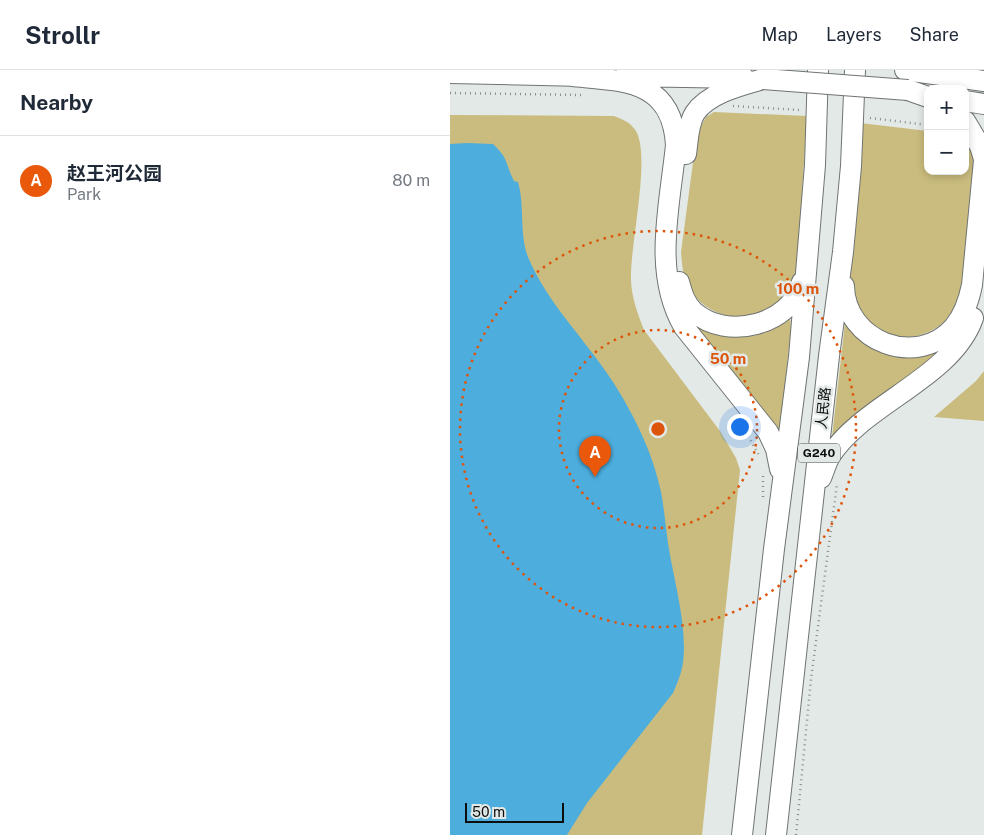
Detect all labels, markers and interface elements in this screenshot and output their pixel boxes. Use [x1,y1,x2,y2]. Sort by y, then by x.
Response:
text: Strollr [25,21,100,49]
text: Map [762,24,798,45]
text: Layers [826,24,882,45]
text: Share [910,24,959,45]
map controls [924,85,969,175]
button: + [924,85,969,130]
text: Nearby [20,90,93,115]
button: − [924,130,969,175]
text: 赵王河公园 [67,162,162,184]
text: A [30,171,42,190]
text: 80 m [392,171,430,190]
text: Park [67,185,101,204]
text: 100 m [777,280,819,297]
text: 50 m [710,350,746,367]
street label: 人民路 [813,386,833,430]
your location [727,414,753,440]
centre of rings [649,420,667,438]
pin: A [579,436,611,477]
road number: G240 [798,443,840,462]
scale bar [465,800,564,823]
text: 50 m [472,804,505,820]

